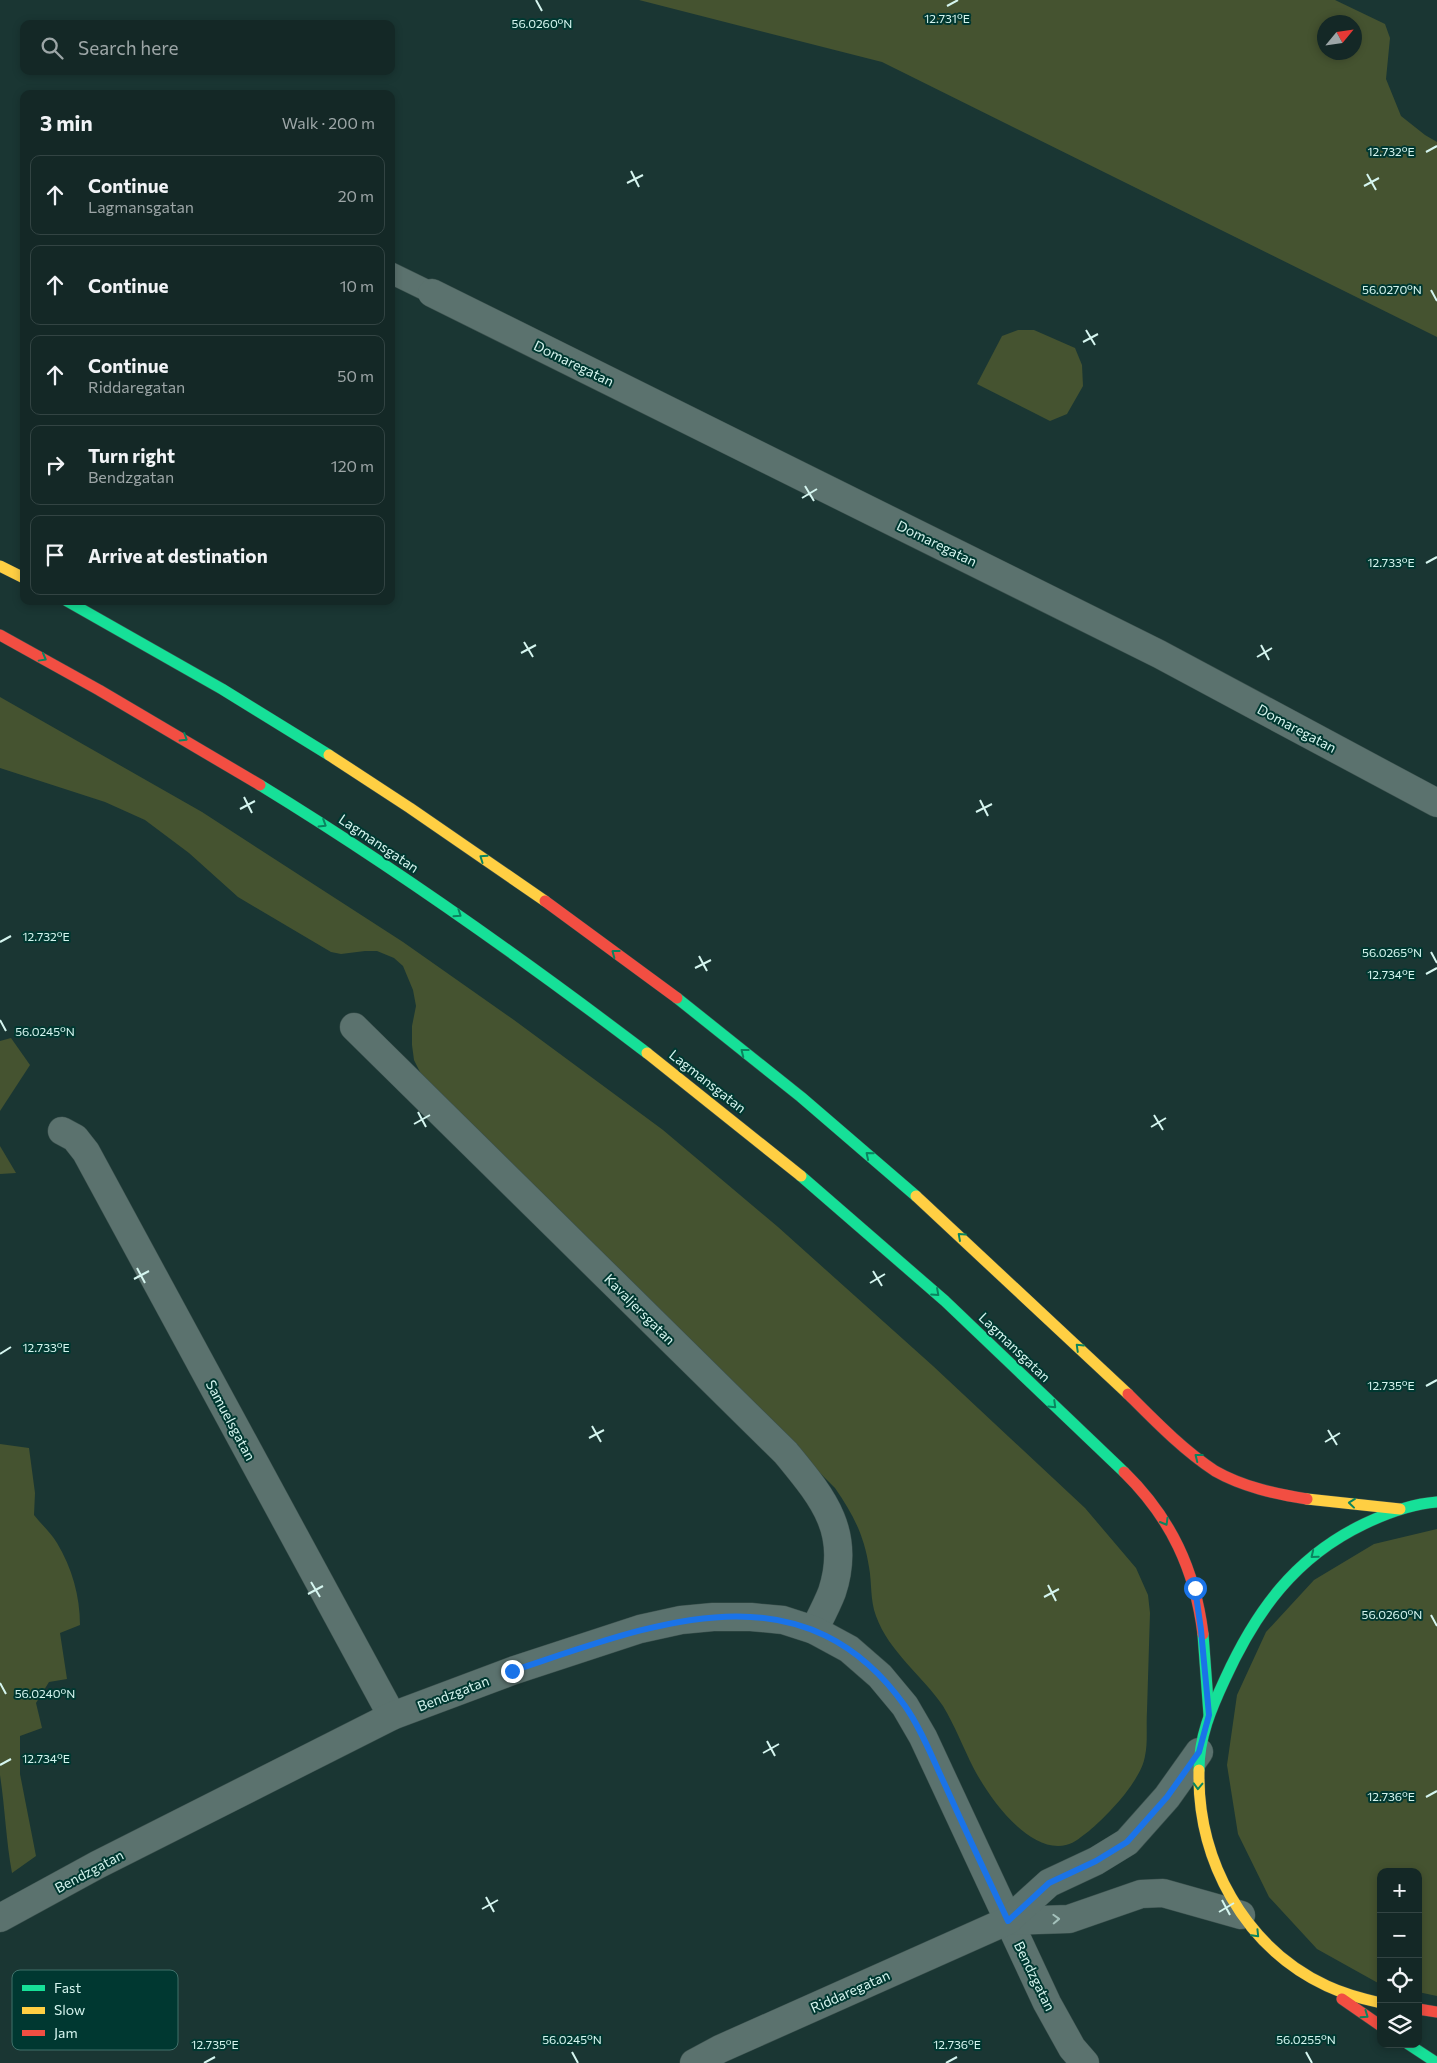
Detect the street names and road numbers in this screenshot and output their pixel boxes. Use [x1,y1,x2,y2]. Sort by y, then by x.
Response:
street label: Domaregatan [531,336,617,390]
street label: Domaregatan [894,516,980,570]
street label: Domaregatan [1255,700,1339,756]
street label: Lagmansgatan [336,810,422,876]
street label: Lagmansgatan [666,1046,750,1116]
street label: Kavaljersgatan [601,1270,679,1348]
street label: Lagmansgatan [976,1309,1054,1385]
street label: Samuelsgatan [203,1377,259,1463]
street label: Bendzgatan [415,1672,491,1714]
street label: Bendzgatan [52,1846,126,1896]
street label: Bendzgatan [1011,1938,1059,2014]
street label: Riddaregatan [808,1966,892,2016]

